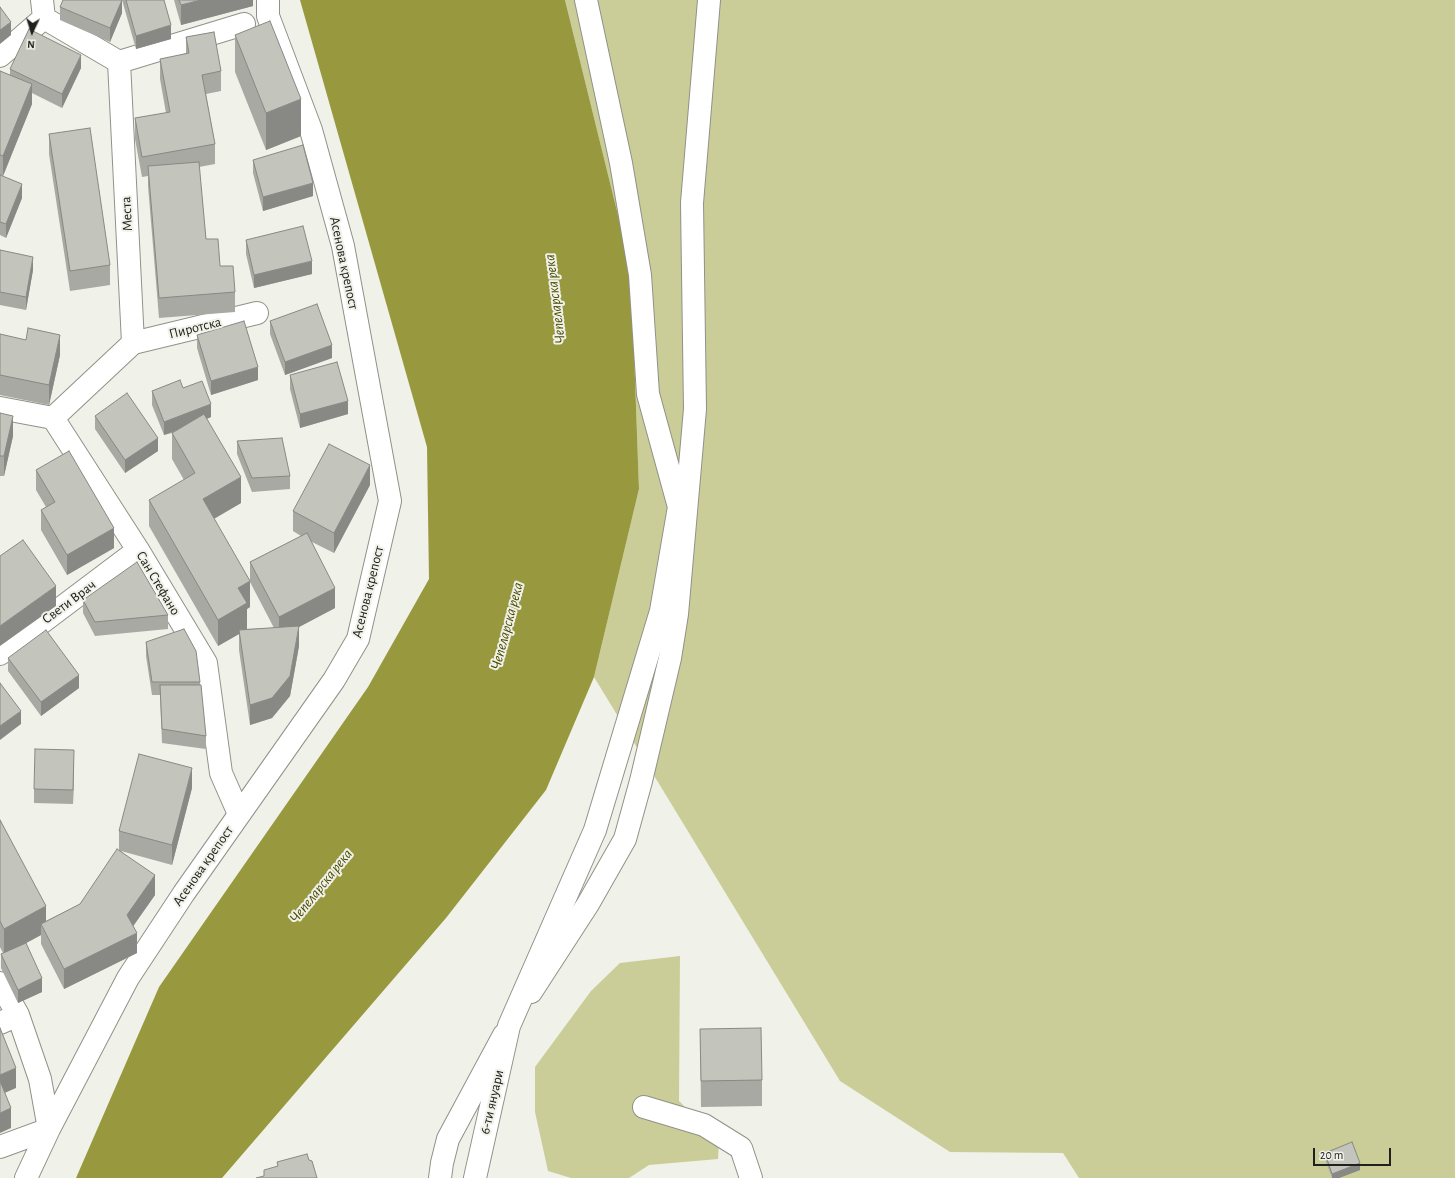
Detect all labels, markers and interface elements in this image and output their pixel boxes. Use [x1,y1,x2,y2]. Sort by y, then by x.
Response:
north arrow [12,12,52,52]
text: N [27,39,35,50]
street label: Места [118,196,136,232]
street label: Асенова крепост [326,215,362,311]
water label: Чепеларска река [541,253,569,345]
street label: Пиротска [167,313,223,343]
street label: Асенова крепост [348,544,388,640]
street label: Сан Стефано [132,548,184,618]
street label: Свети Врач [39,576,99,628]
water label: Чепеларска река [487,580,527,672]
street label: Асенова крепост [169,823,237,909]
water label: Чепеларска река [286,845,356,927]
street label: 6-ти януари [476,1068,508,1136]
scale bar [1315,1140,1393,1166]
text: 20 m [1320,1149,1343,1161]

